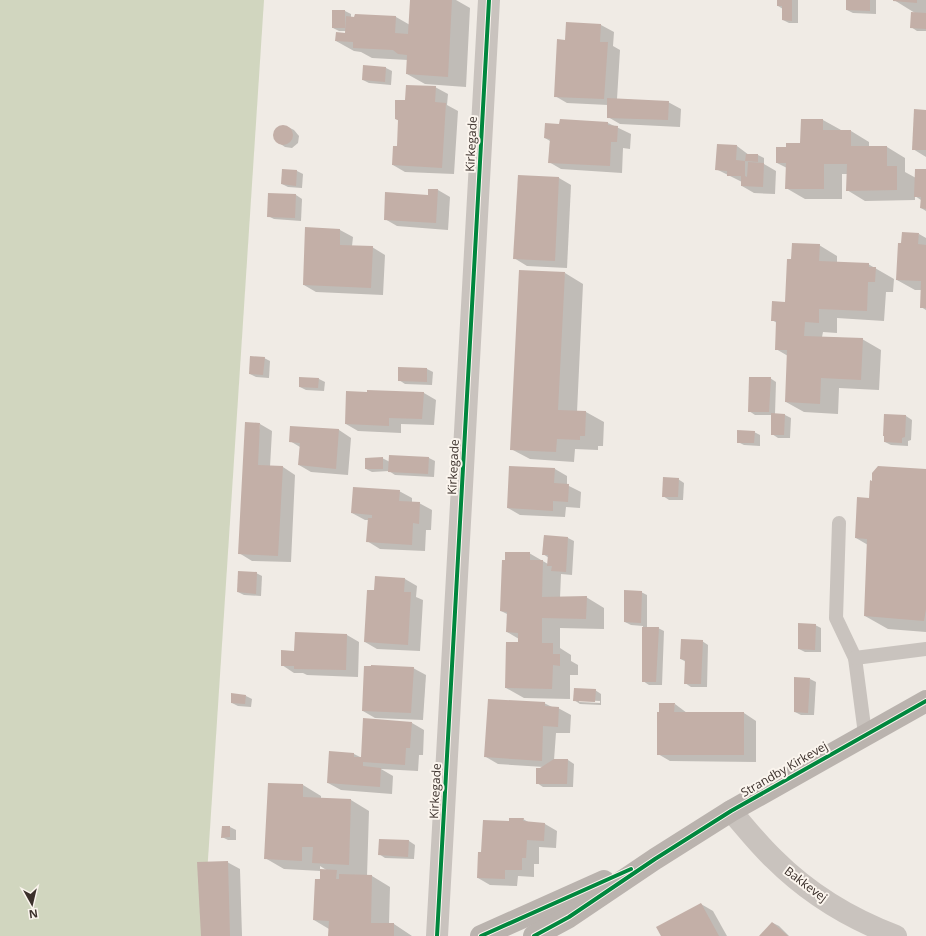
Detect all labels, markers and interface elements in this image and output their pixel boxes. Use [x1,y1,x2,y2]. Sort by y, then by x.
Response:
street label: Kirkegade [461,116,481,172]
street label: Kirkegade [443,439,463,495]
street label: Strandby Kirkevej [737,737,831,801]
street label: Kirkegade [425,763,445,819]
street label: Bakkevej [781,862,831,906]
north arrow [12,884,52,924]
text: N [28,906,39,922]

